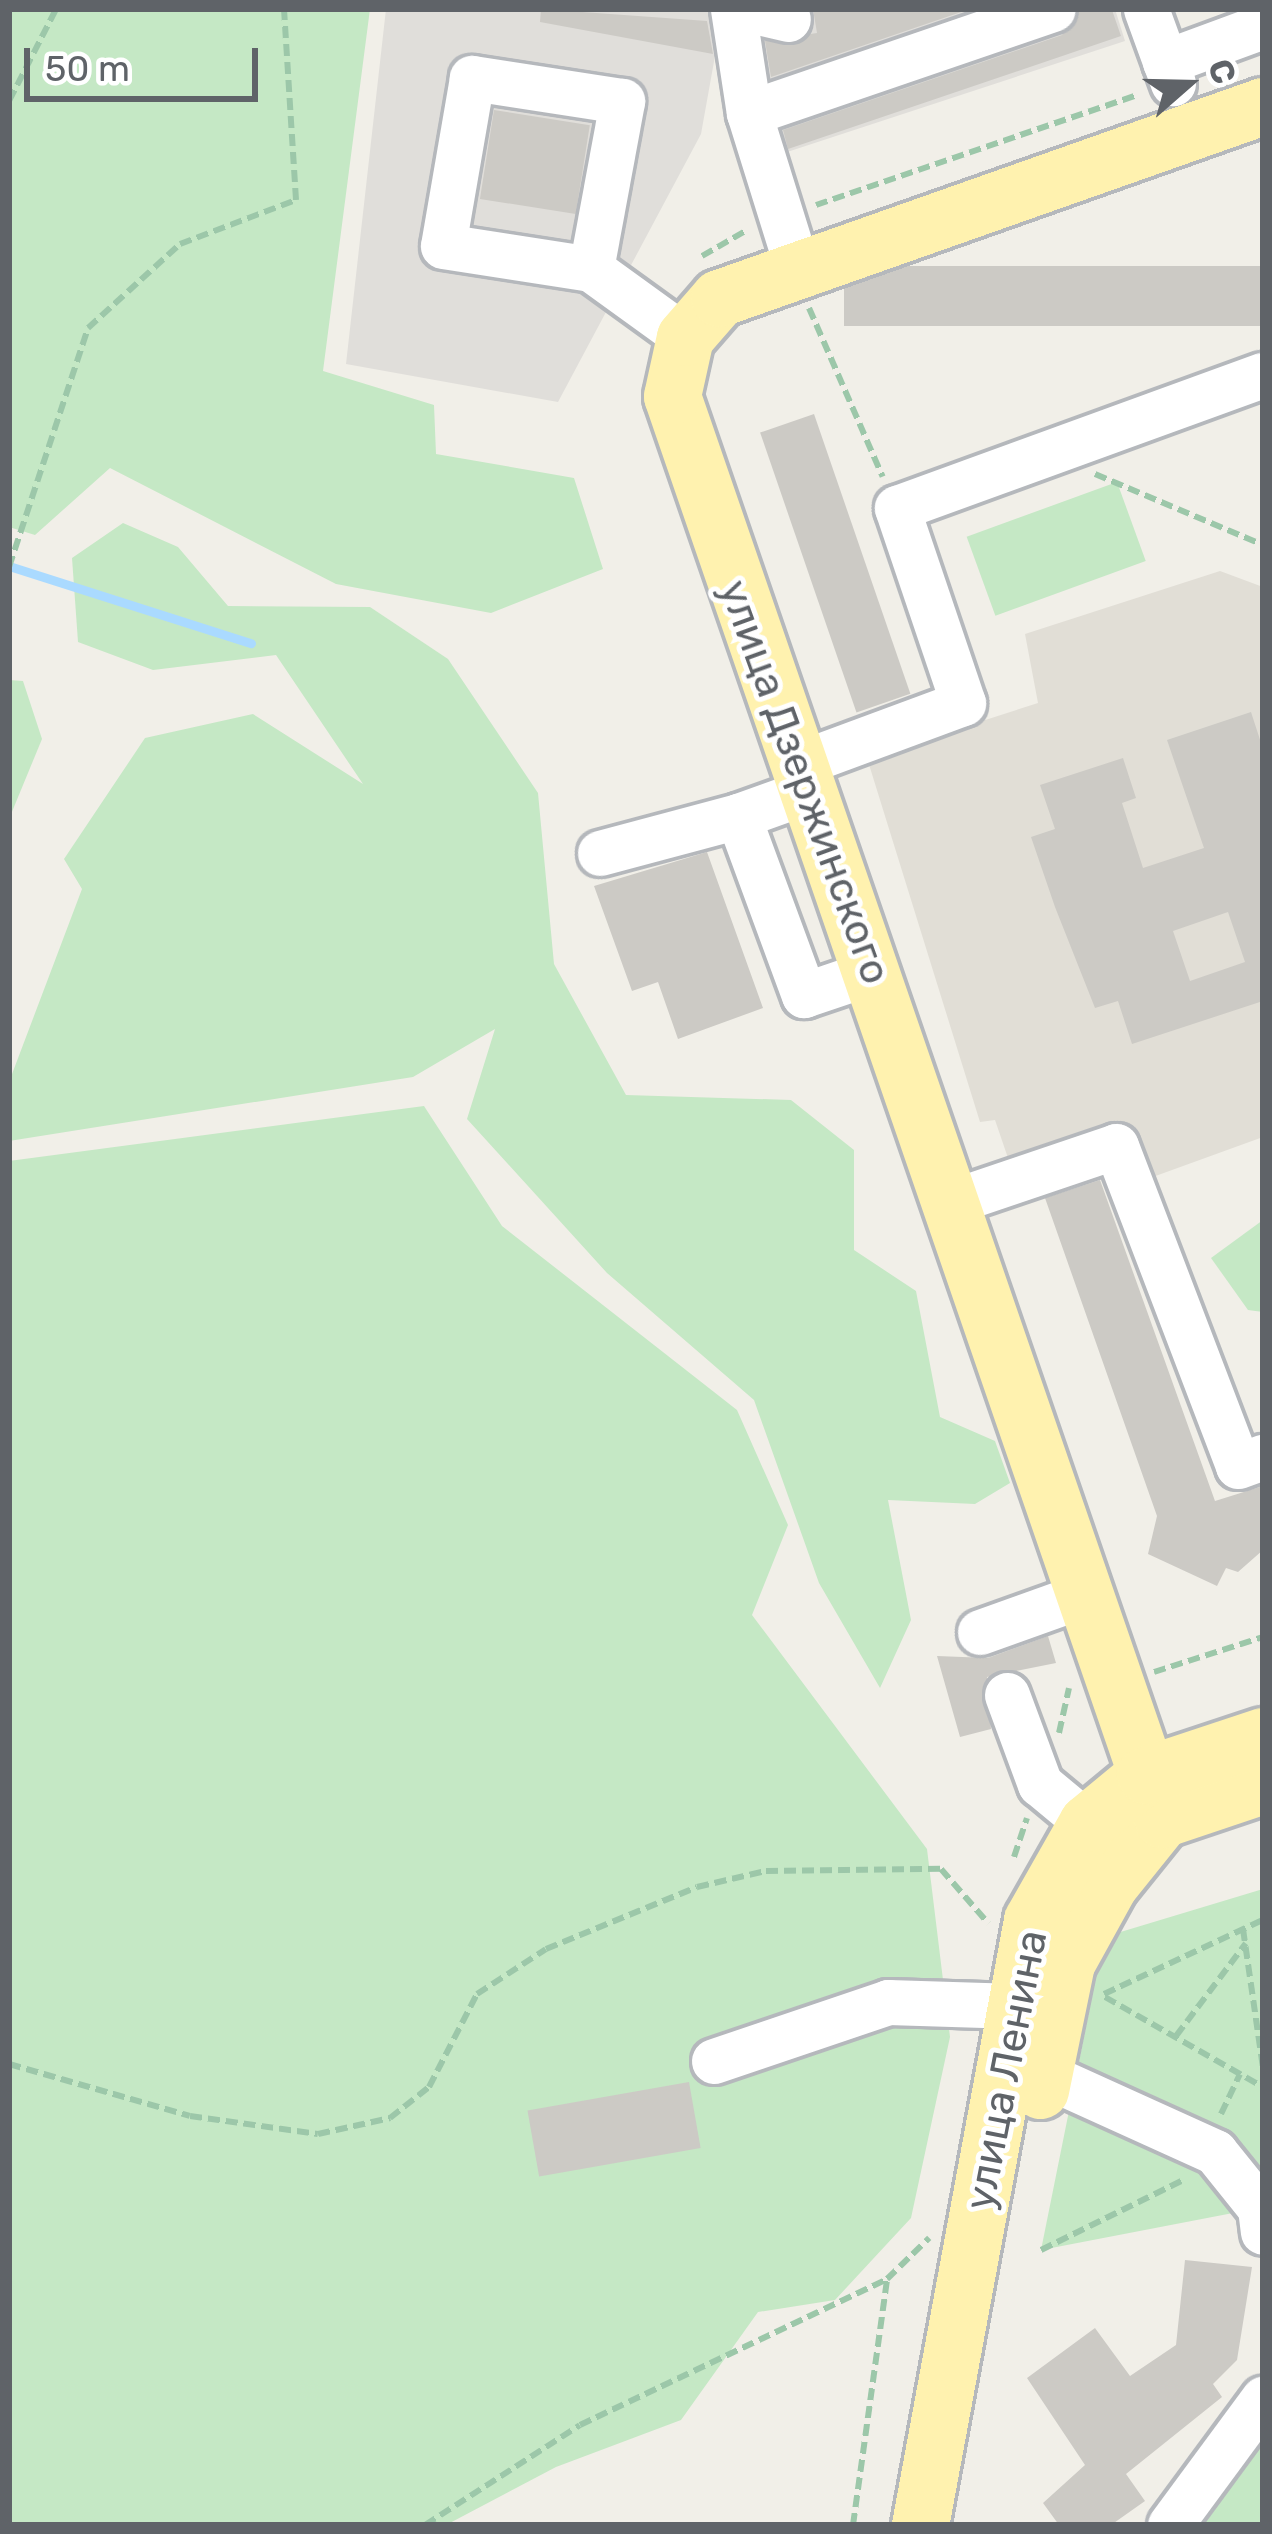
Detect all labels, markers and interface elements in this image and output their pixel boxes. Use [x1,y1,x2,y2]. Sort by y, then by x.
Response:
scale bar [30,24,264,98]
north arrow [1128,24,1248,144]
text: 50 m [45,47,130,90]
text: С [1200,54,1245,89]
street label: улица Дзержинского [708,573,902,991]
street label: улица Ленина [954,1926,1058,2214]

